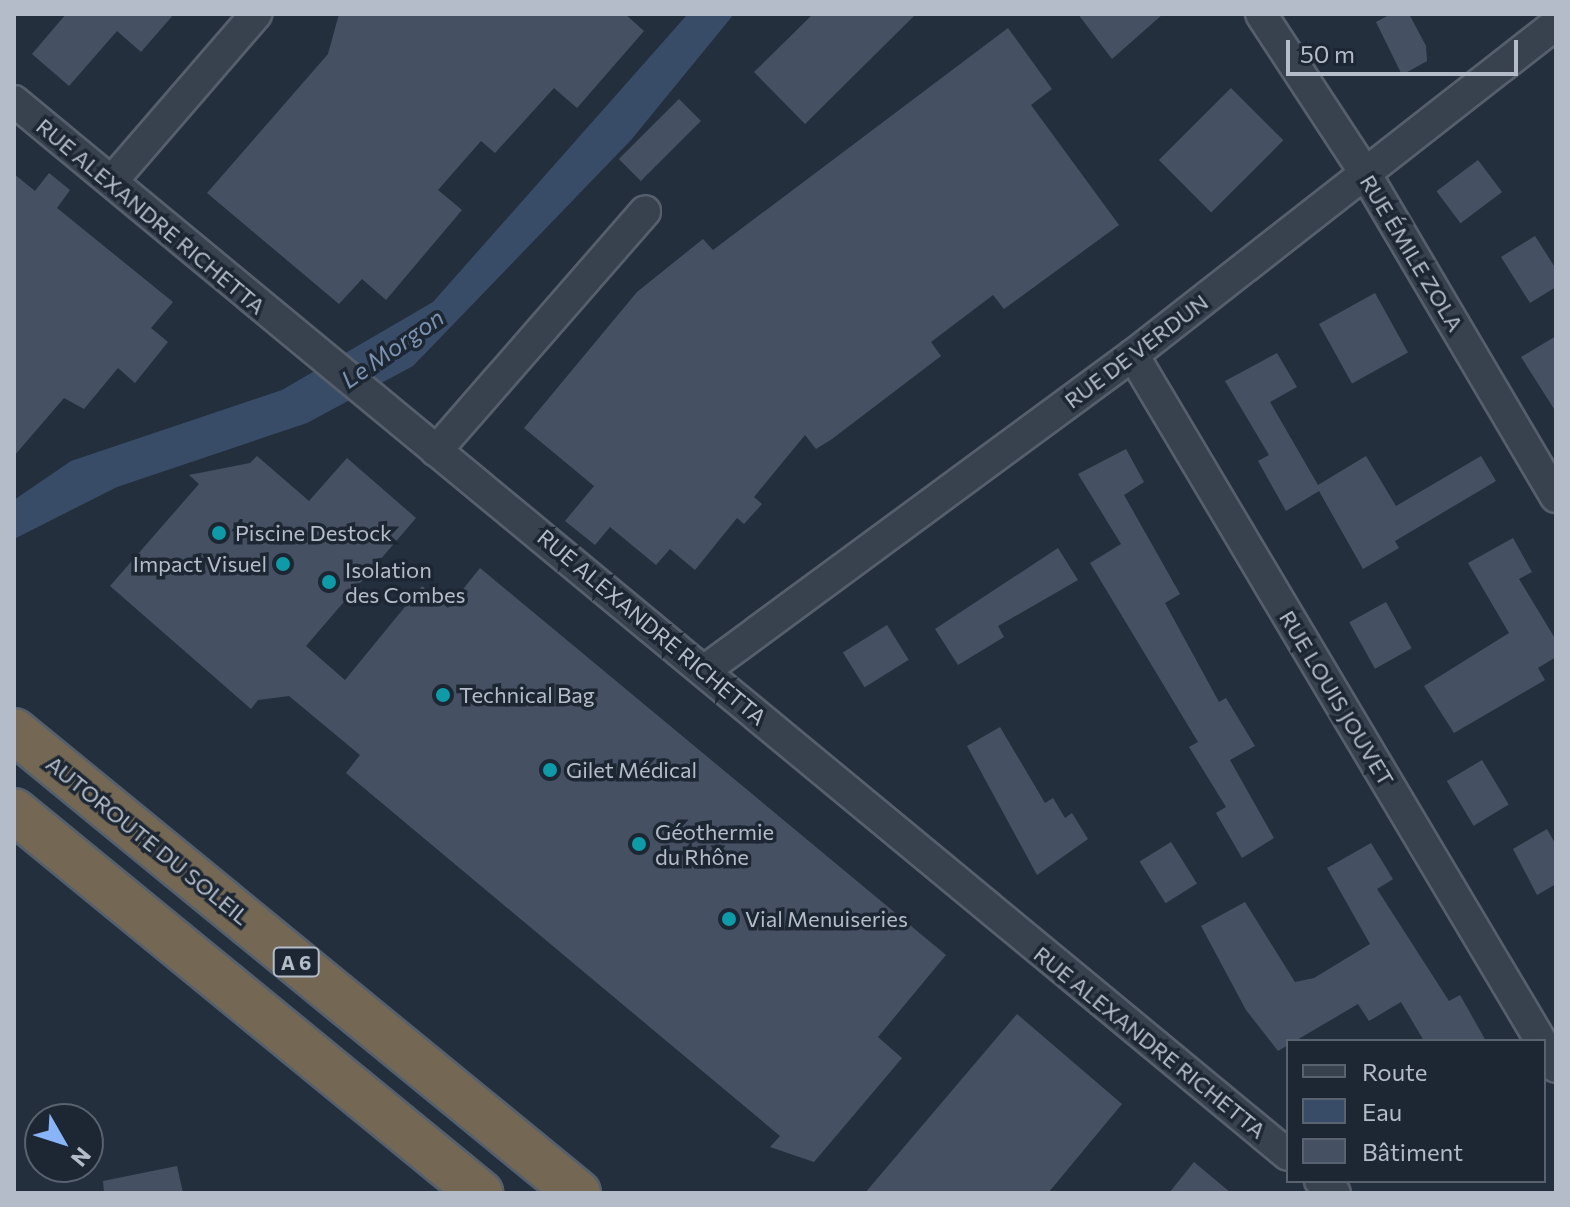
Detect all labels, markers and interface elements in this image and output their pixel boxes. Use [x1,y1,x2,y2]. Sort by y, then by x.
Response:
scale bar [1290,24,1522,74]
text: 50 m [1300,39,1355,68]
street label: RUE ALEXANDRE RICHETTA [31,113,271,319]
street label: RUE ÉMILE ZOLA [1355,170,1469,336]
street label: RUE DE VERDUN [1059,288,1213,414]
water label: Le Morgon [335,302,449,394]
place label: Piscine Destock [235,520,392,546]
marker: Piscine Destock [210,524,228,542]
street label: RUE ALEXANDRE RICHETTA [532,524,772,730]
place label: Impact Visuel [133,551,267,577]
marker: Impact Visuel [274,555,292,573]
place label: Isolation des Combes [345,556,466,608]
marker: Isolation des Combes [320,573,338,591]
street label: RUE LOUIS JOUVET [1274,606,1400,790]
place label: Technical Bag [459,682,595,708]
marker: Technical Bag [434,686,452,704]
street label: AUTOROUTE DU SOLEIL [41,750,255,930]
place label: Gilet Médical [566,757,697,783]
marker: Gilet Médical [541,761,559,779]
place label: Géothermie du Rhône [655,818,774,870]
marker: Géothermie du Rhône [630,835,648,853]
place label: Vial Menuiseries [745,906,908,932]
marker: Vial Menuiseries [720,910,738,928]
street label: RUE ALEXANDRE RICHETTA [1029,940,1271,1144]
road number: A 6 [272,946,320,978]
legend [1286,1039,1546,1183]
text: Route [1362,1057,1427,1086]
text: Eau [1362,1097,1402,1126]
north arrow [24,1103,104,1183]
text: Bâtiment [1362,1137,1463,1166]
text: N [66,1142,97,1172]

